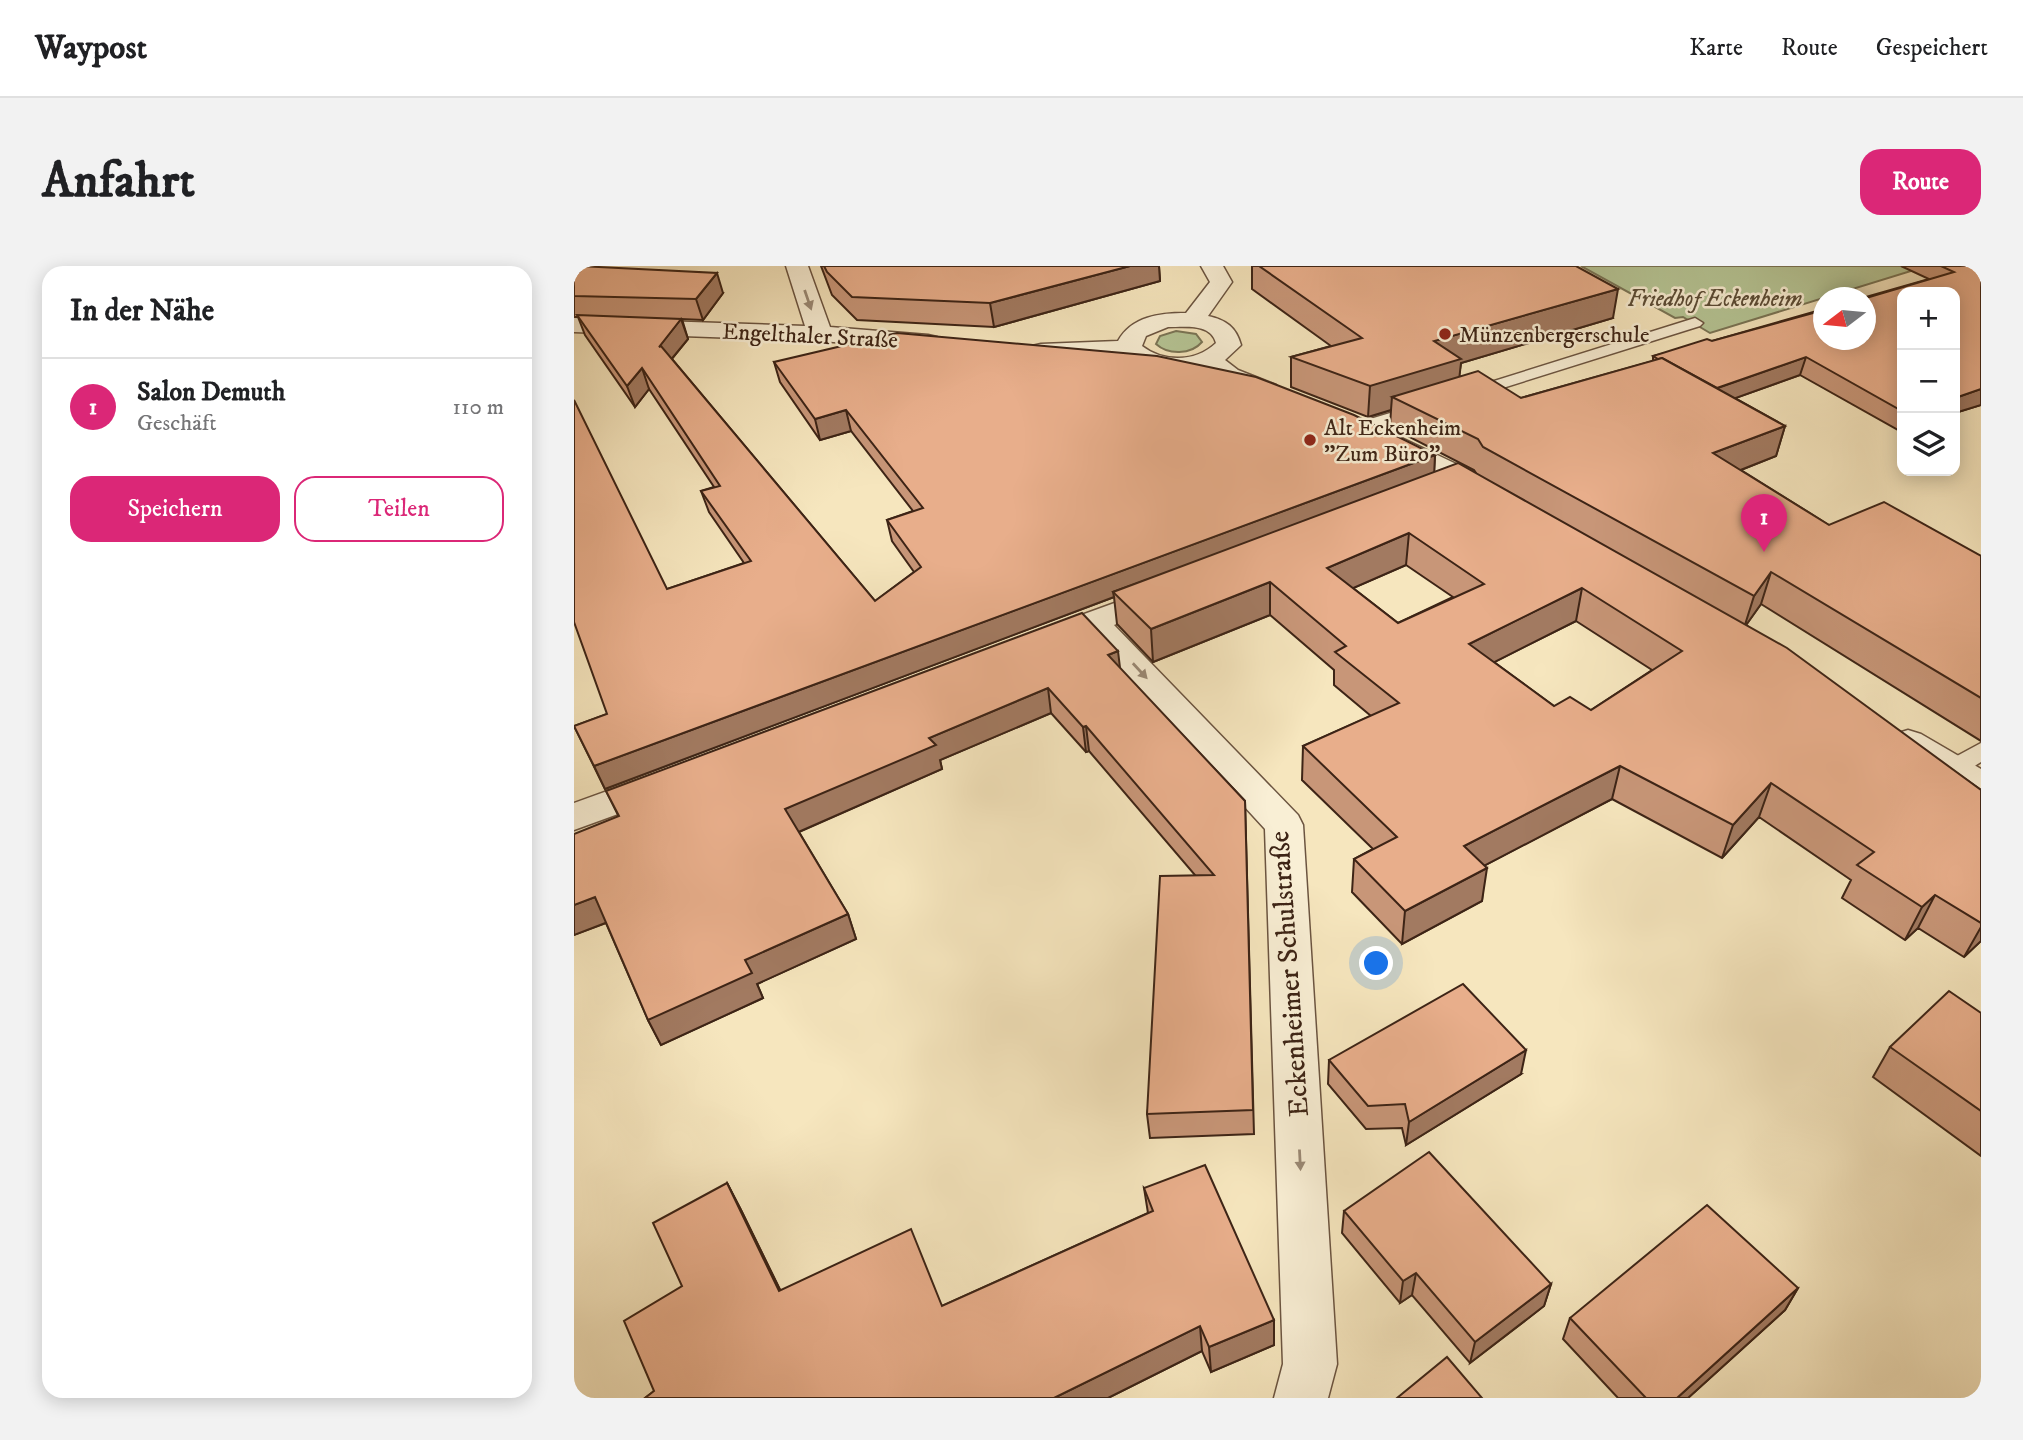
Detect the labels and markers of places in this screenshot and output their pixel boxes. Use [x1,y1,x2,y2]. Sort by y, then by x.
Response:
place label: Münzenbergerschule [1459,321,1650,350]
marker: Münzenbergerschule [1437,326,1453,342]
place label: Alt Eckenheim "Zum Büro" [1324,414,1461,469]
marker: Alt Eckenheim "Zum Büro" [1302,432,1318,448]
pin: 1 [1741,494,1787,552]

